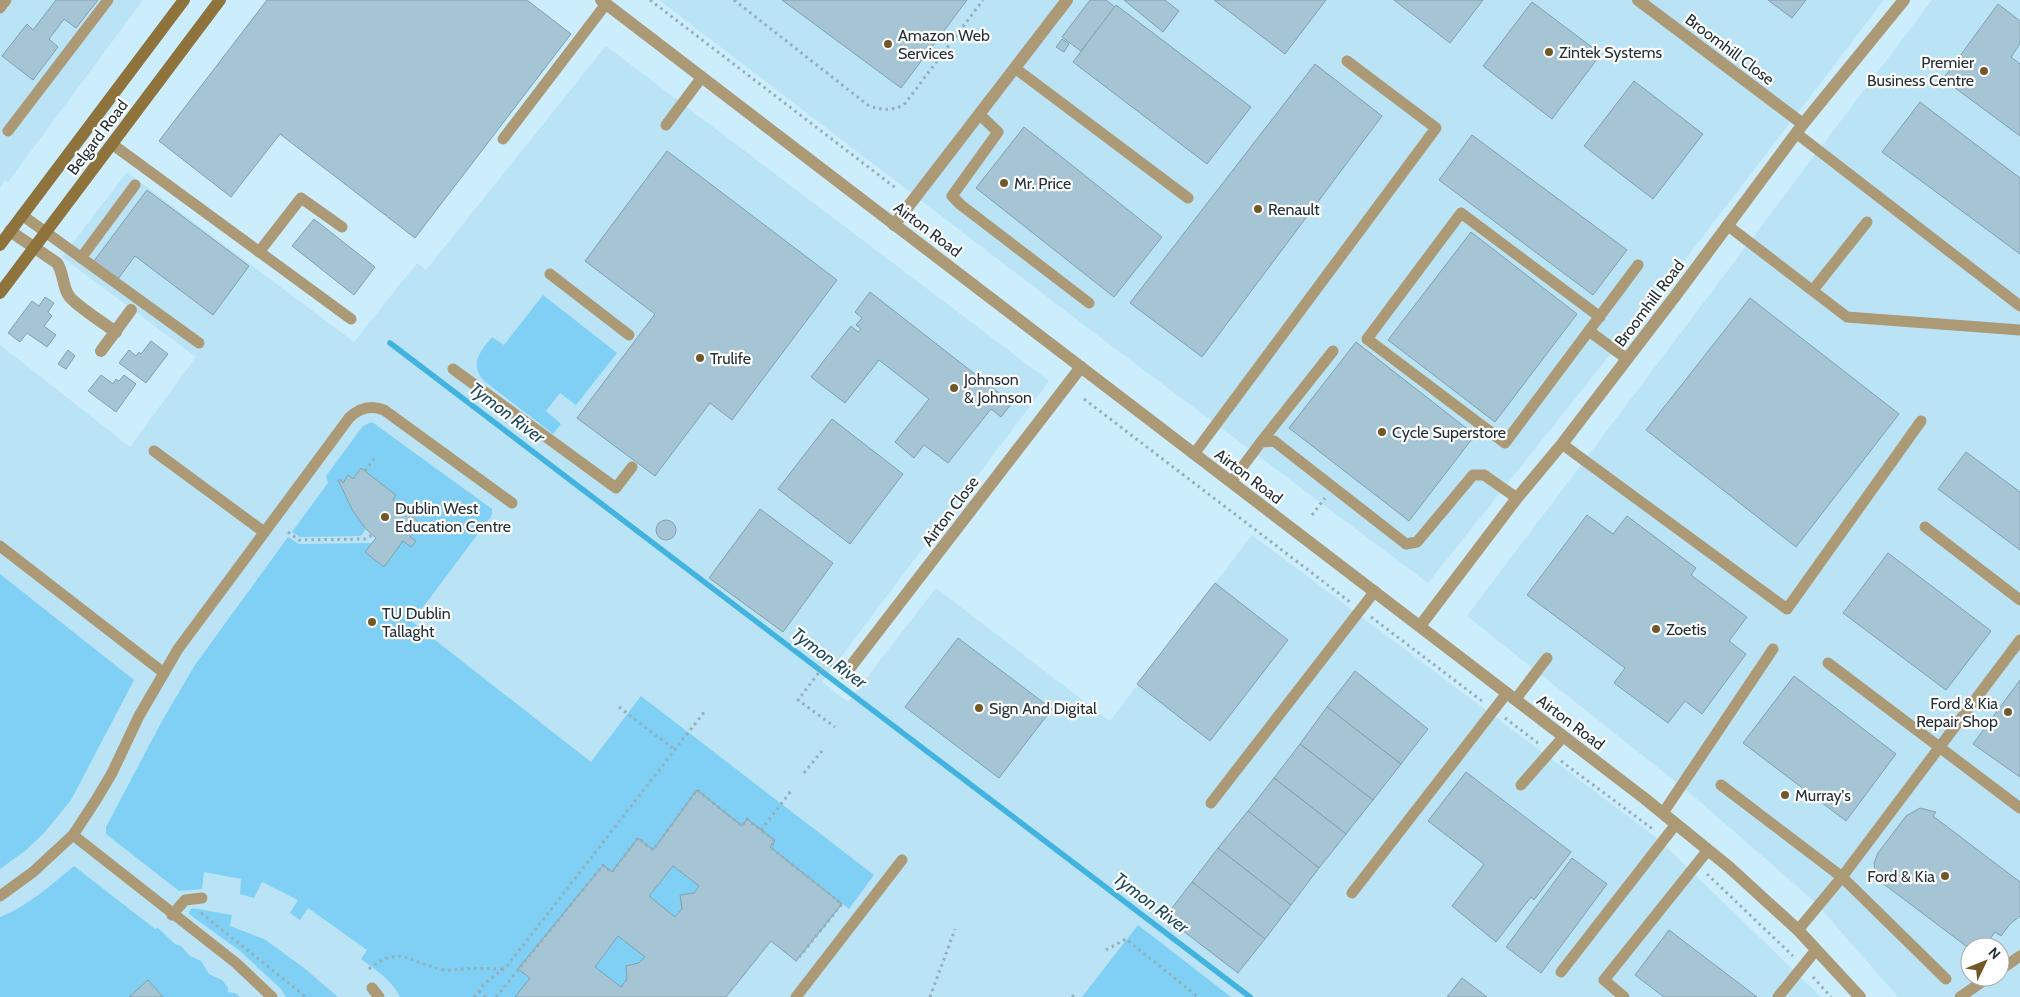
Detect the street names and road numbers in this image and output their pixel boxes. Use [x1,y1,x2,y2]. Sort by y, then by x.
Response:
street label: Broomhill Close [1682,10,1778,89]
street label: Belgard Road [63,96,132,179]
street label: Airton Road [890,198,965,261]
street label: Broomhill Road [1611,256,1688,350]
street label: Airton Road [1211,445,1286,508]
street label: Airton Close [918,473,983,550]
street label: Airton Road [1533,691,1608,754]

